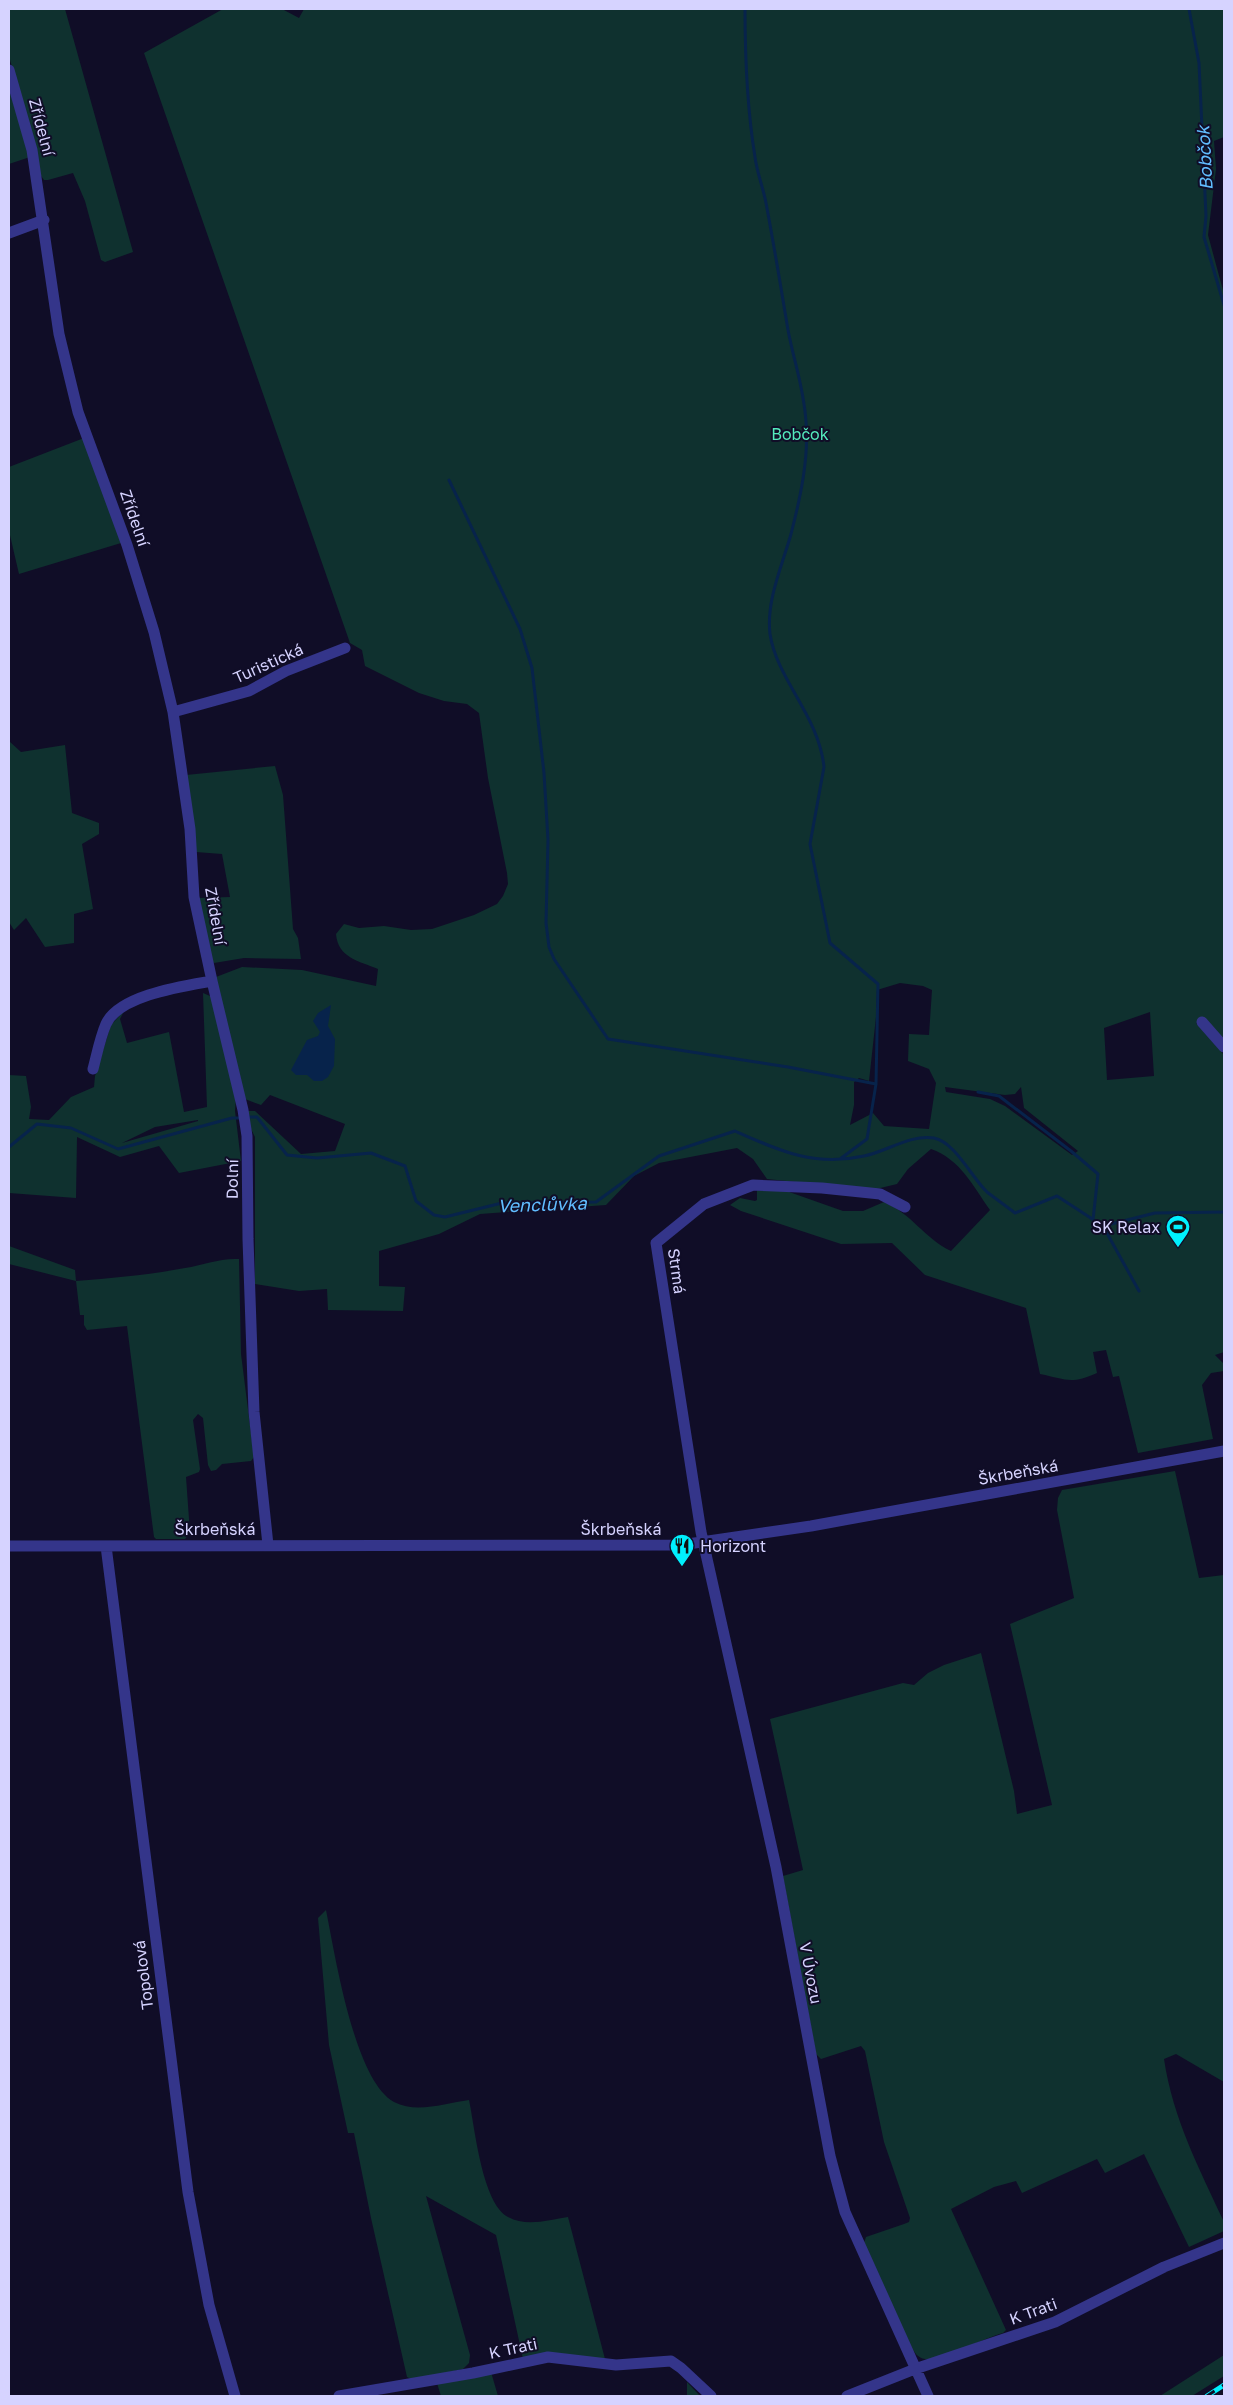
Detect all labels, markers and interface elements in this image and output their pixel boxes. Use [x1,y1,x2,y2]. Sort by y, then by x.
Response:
street label: Zřídelní [25,96,60,159]
water label: Bobčok [1191,123,1217,191]
park label: Bobčok [771,424,829,444]
street label: Zřídelní [116,487,155,551]
street label: Turistická [230,639,306,687]
street label: Zřídelní [201,885,231,948]
street label: Dolní [222,1157,242,1199]
water label: Venclůvka [497,1191,588,1217]
sports icon: SK Relax [1165,1214,1191,1248]
place label: SK Relax [1092,1217,1160,1237]
street label: Strmá [664,1247,690,1295]
street label: Škrbeňská [976,1455,1060,1489]
street label: Škrbeňská [175,1519,255,1539]
street label: Škrbeňská [581,1519,661,1539]
restaurant icon: Horizont [669,1533,695,1567]
place label: Horizont [700,1536,766,1556]
street label: Topolová [129,1939,157,2011]
street label: V Úvozu [795,1940,827,2006]
street label: K Trati [1006,2293,1060,2329]
street label: K Trati [487,2333,539,2363]

